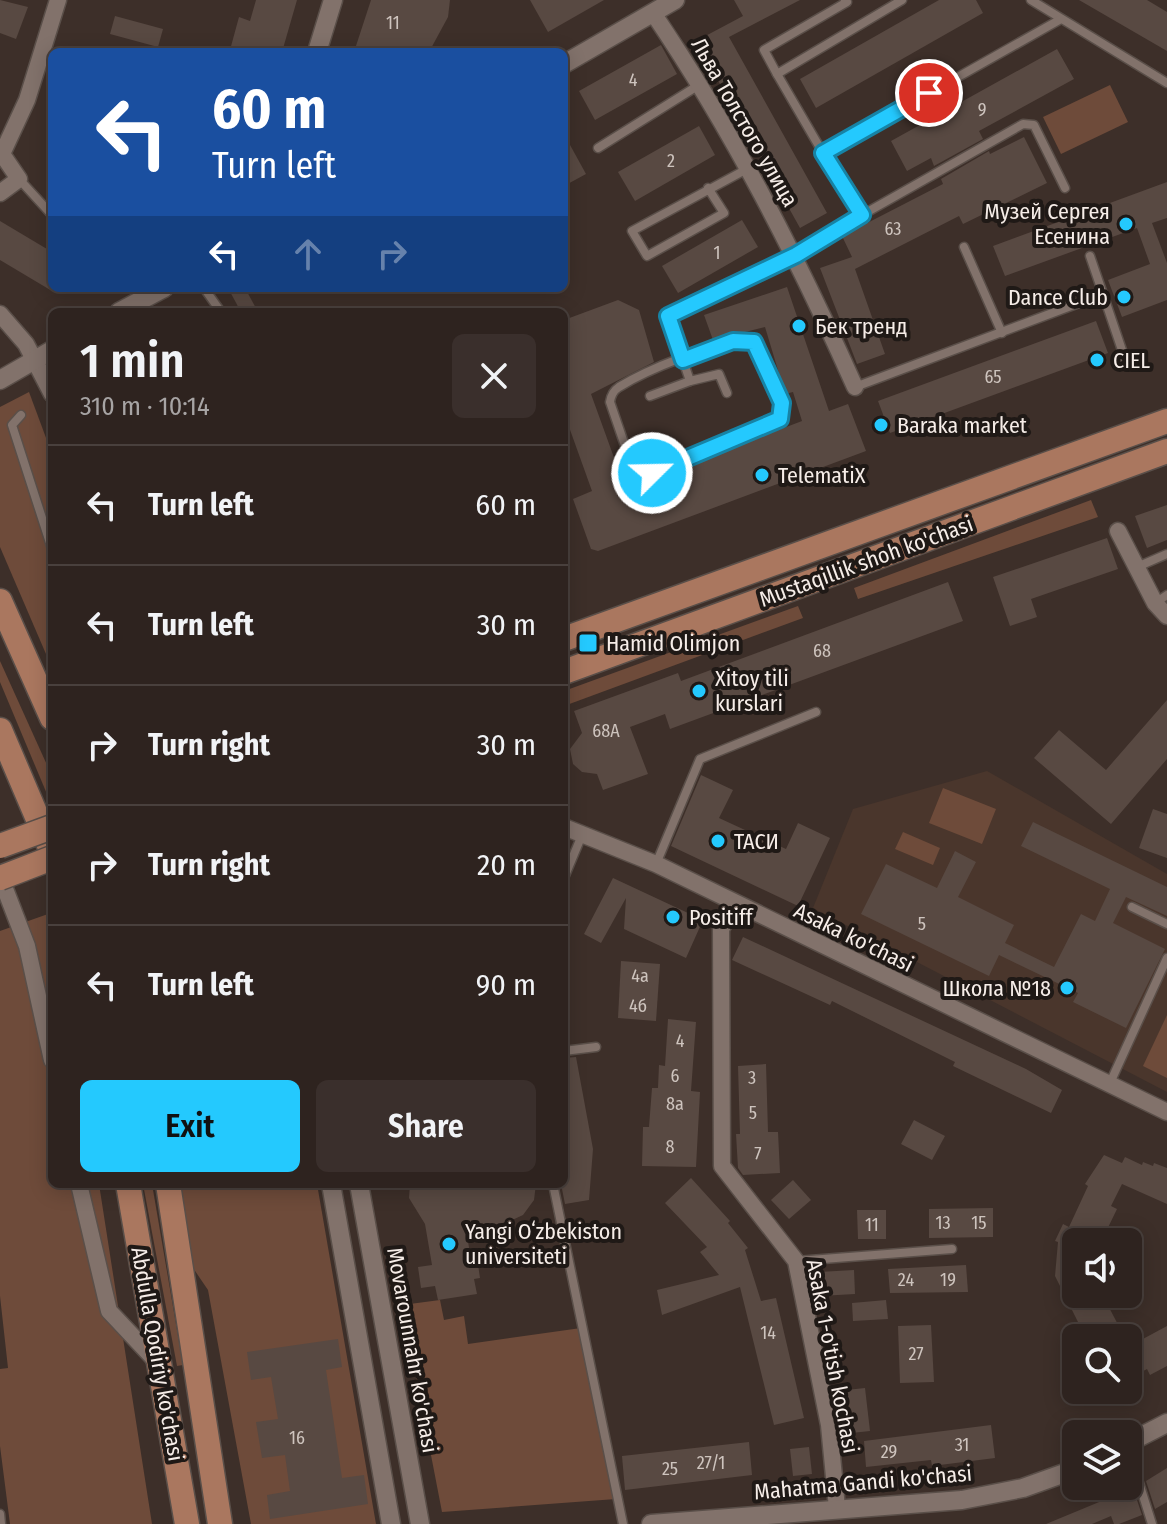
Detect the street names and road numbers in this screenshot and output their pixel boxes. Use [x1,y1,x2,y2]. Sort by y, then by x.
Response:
street label: Льва Толстого улица [685,33,804,212]
street label: Mustaqillik shoh ko'chasi [755,510,977,613]
street label: Asaka ko'chasi [790,897,918,978]
street label: Abdulla Qodiriy ko'chasi [125,1245,190,1463]
street label: Movarounnahr ko'chasi [381,1245,444,1455]
street label: Asaka 1-o'tish kochasi [800,1257,865,1455]
street label: Mahatma Gandi ko'chasi [753,1460,973,1505]

